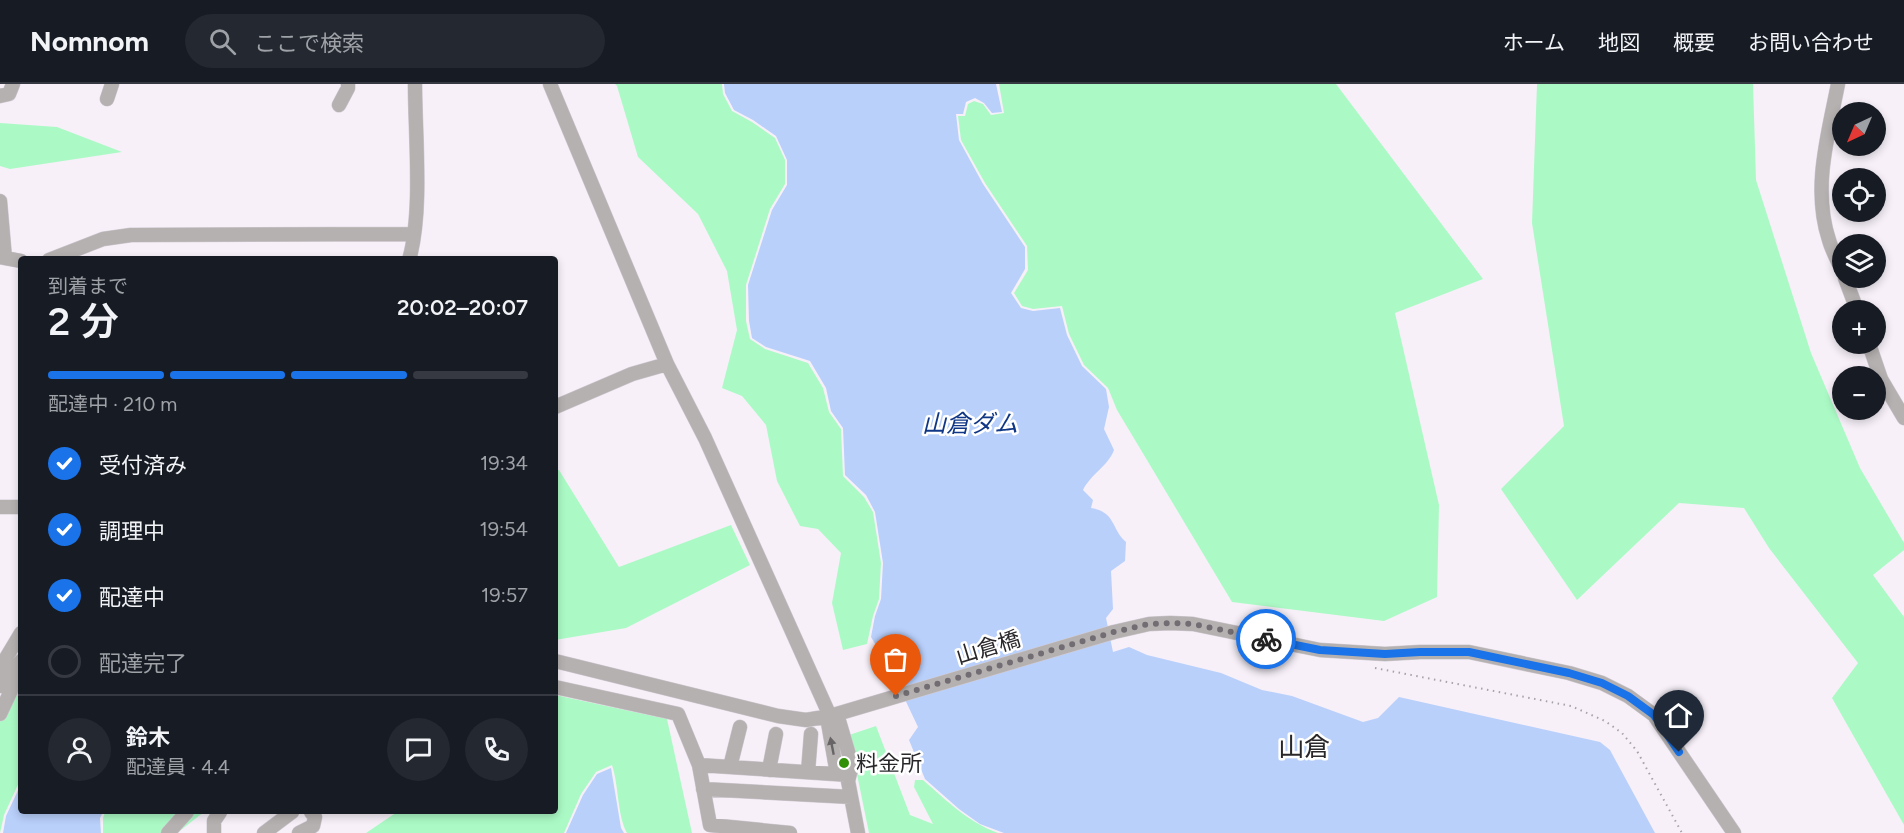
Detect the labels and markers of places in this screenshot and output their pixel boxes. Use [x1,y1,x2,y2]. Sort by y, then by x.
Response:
pin [870,634,921,696]
pin [1653,690,1704,752]
place label: 料金所 [856,750,922,777]
marker: 料金所 [837,756,851,770]

